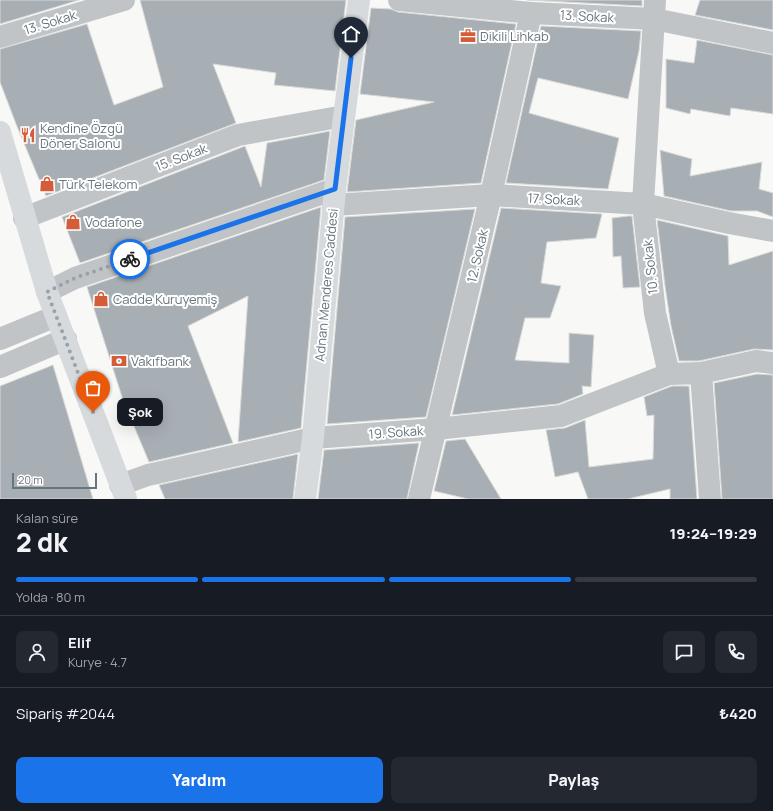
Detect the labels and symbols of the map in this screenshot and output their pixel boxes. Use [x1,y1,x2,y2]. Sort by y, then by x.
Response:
street label: 13. Sokak [22,5,79,38]
street label: 13. Sokak [560,6,615,26]
pin [334,17,368,58]
office icon: Dikili Lihkab [459,27,477,45]
place label: Dikili Lihkab [480,27,549,45]
place label: Kendine Özgü Döner Salonu [40,119,123,152]
restaurant icon: Kendine Özgü Döner Salonu [19,126,37,144]
street label: 15. Sokak [152,139,210,175]
shop icon: Türk Telekom [38,175,56,193]
place label: Türk Telekom [59,175,138,193]
street label: 17. Sokak [527,189,581,209]
street label: Adnan Menderes Caddesi [310,208,342,362]
shop icon: Vodafone [64,213,82,231]
place label: Vodafone [85,213,142,231]
street label: 12. Sokak [462,227,492,284]
street label: 10. Sokak [638,238,662,295]
courier [110,239,150,279]
shop icon: Cadde Kuruyemiş [92,290,110,308]
place label: Cadde Kuruyemiş [113,290,218,308]
bank icon: Vakıfbank [110,352,128,370]
place label: Vakıfbank [131,352,190,370]
pin [76,371,110,412]
callout: Şok [117,398,163,426]
street label: 19. Sokak [368,421,424,443]
scale bar [12,471,97,490]

